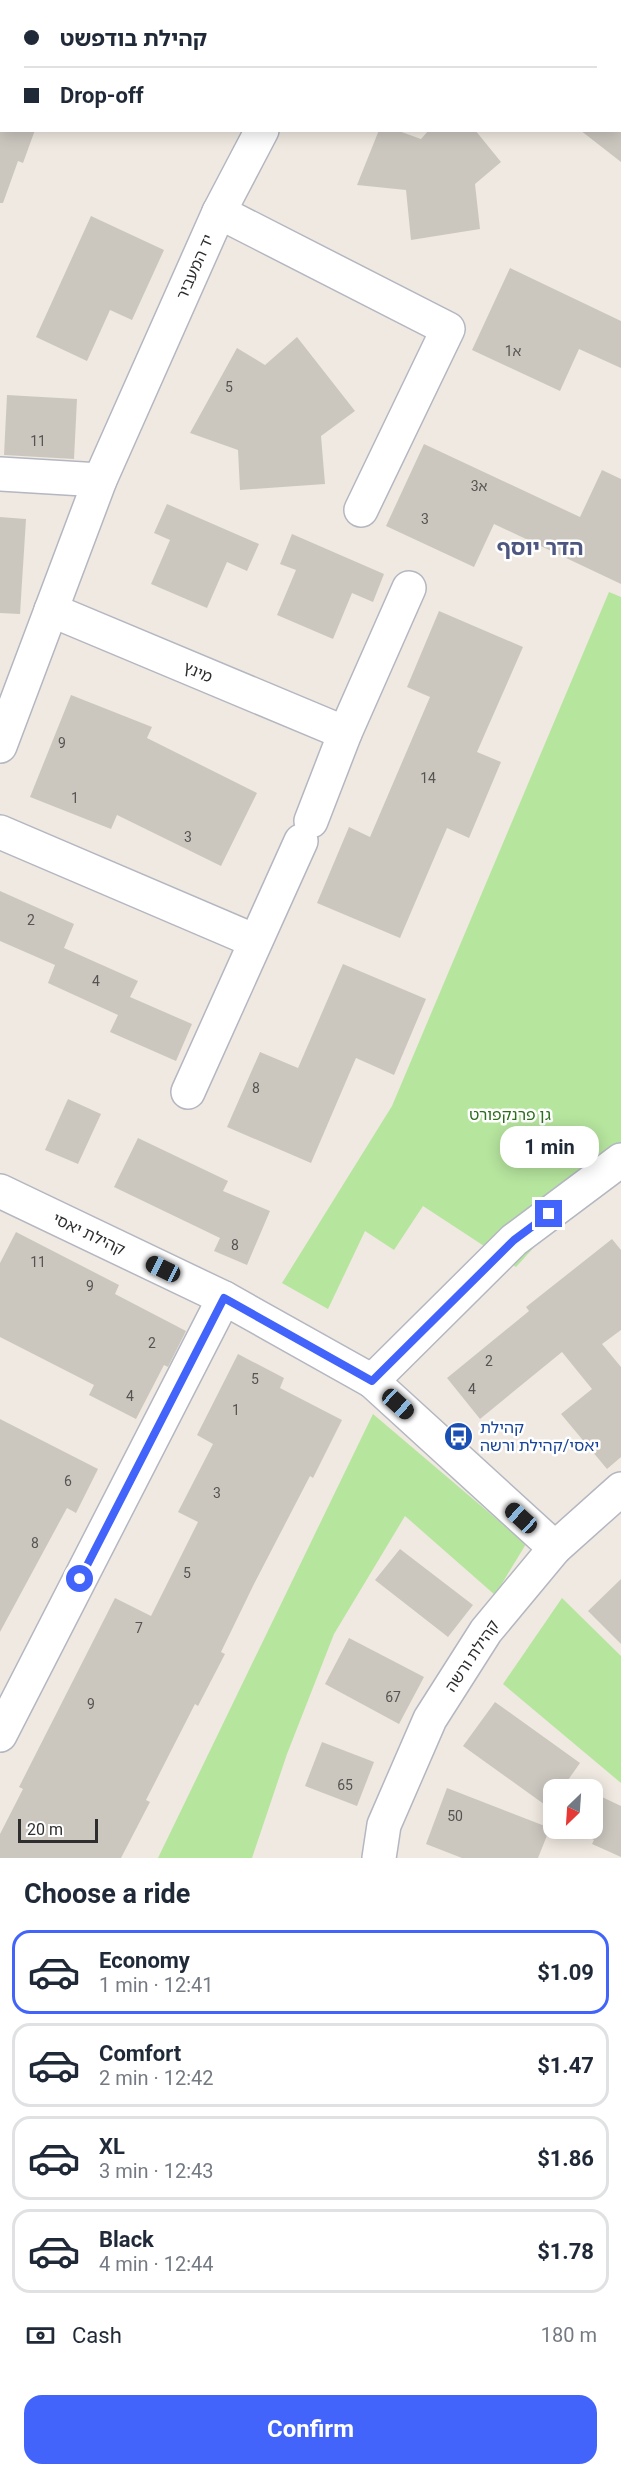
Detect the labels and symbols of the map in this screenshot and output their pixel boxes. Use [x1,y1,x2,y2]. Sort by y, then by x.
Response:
street label: יד המעביר [172,231,218,303]
house number: 1א [505,343,522,359]
house number: 5 [225,379,233,395]
house number: 11 [30,433,46,449]
house number: 3א [471,478,488,494]
house number: 3 [421,511,429,527]
district label: הדר יוסף [496,535,584,560]
street label: מינץ [181,657,215,687]
house number: 9 [58,735,66,751]
house number: 14 [420,770,436,786]
house number: 1 [71,790,79,806]
house number: 3 [184,829,192,845]
house number: 2 [27,912,35,928]
house number: 4 [92,973,100,989]
house number: 8 [252,1080,260,1096]
park label: גן פרנקפורט [469,1105,551,1124]
callout: 1 min [500,1127,598,1169]
route end [535,1200,562,1227]
street label: קהילת יאסי [50,1209,128,1259]
house number: 8 [231,1237,239,1253]
car [143,1253,183,1285]
house number: 11 [30,1254,46,1270]
house number: 9 [86,1278,94,1294]
house number: 2 [148,1335,156,1351]
house number: 2 [485,1353,493,1369]
house number: 5 [251,1371,259,1387]
house number: 4 [468,1381,476,1397]
car [379,1385,417,1423]
house number: 4 [126,1388,134,1404]
house number: 1 [232,1402,240,1418]
place label: קהילת יאסי/קהילת ורשה [480,1418,599,1455]
bus stop icon: קהילת יאסי/קהילת ורשה [443,1420,475,1452]
house number: 6 [64,1473,72,1489]
house number: 3 [213,1485,221,1501]
car [502,1499,540,1537]
house number: 8 [31,1535,39,1551]
route start [66,1565,93,1592]
house number: 5 [183,1565,191,1581]
street label: קהילת ורשה [441,1616,503,1696]
house number: 7 [135,1620,143,1636]
house number: 67 [385,1689,401,1705]
house number: 9 [87,1696,95,1712]
house number: 65 [337,1777,353,1793]
north arrow [543,1779,603,1839]
house number: 50 [447,1808,463,1824]
scale bar [18,1816,98,1844]

